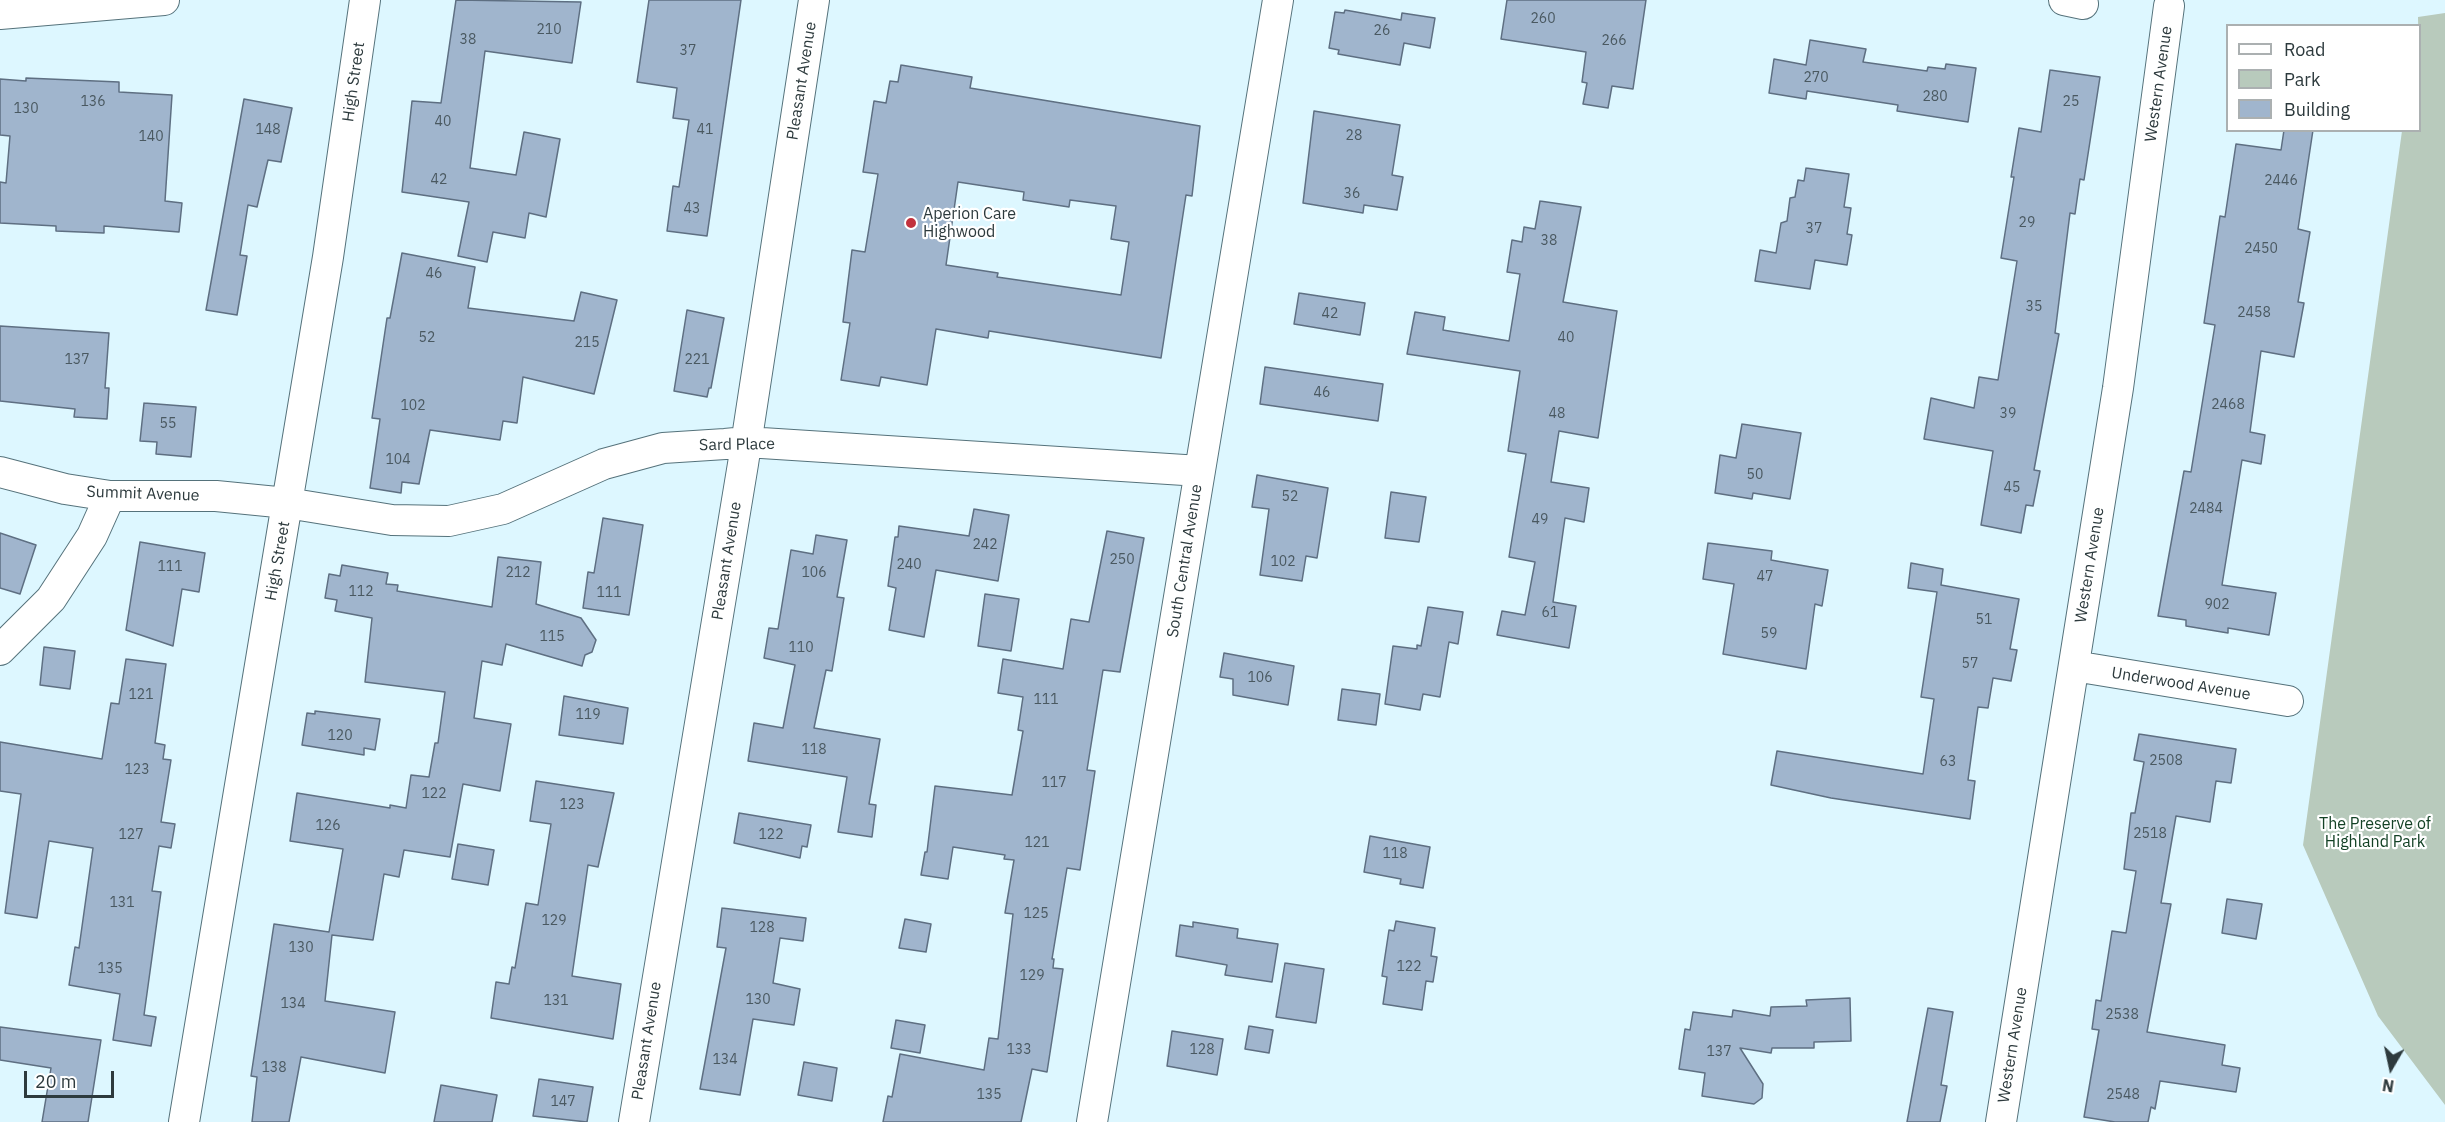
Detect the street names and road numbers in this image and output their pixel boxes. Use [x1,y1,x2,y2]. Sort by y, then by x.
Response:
street label: Pleasant Avenue [783,20,821,142]
street label: Western Avenue [2141,25,2177,143]
street label: High Street [339,41,369,123]
street label: Sard Place [699,435,775,455]
street label: Summit Avenue [86,482,200,506]
street label: South Central Avenue [1163,483,1207,639]
street label: Pleasant Avenue [708,500,746,622]
street label: Western Avenue [2071,506,2109,624]
street label: High Street [262,520,294,602]
street label: Underwood Avenue [2110,664,2252,704]
street label: Pleasant Avenue [628,980,666,1102]
street label: Western Avenue [1994,986,2032,1104]

